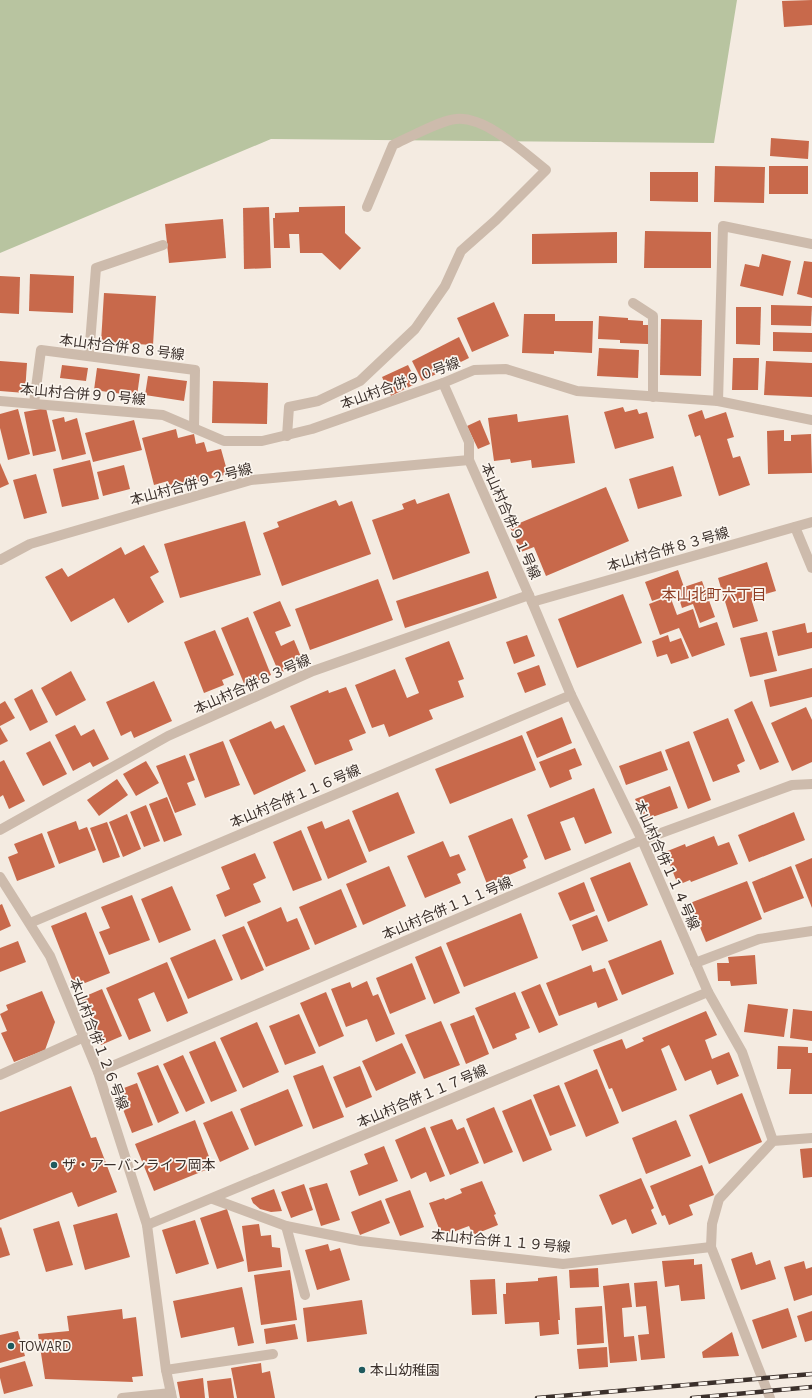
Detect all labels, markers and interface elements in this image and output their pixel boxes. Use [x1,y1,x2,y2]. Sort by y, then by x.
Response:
street label: 本山村合併８８号線 [58,331,186,363]
street label: 本山村合併９０号線 [338,354,462,412]
street label: 本山村合併９０号線 [20,381,146,407]
street label: 本山村合併９２号線 [128,460,254,508]
street label: 本山村合併９１号線 [478,460,544,582]
street label: 本山村合併８３号線 [605,524,731,574]
district label: 本山北町六丁目 [661,586,767,603]
street label: 本山村合併８３号線 [191,651,313,717]
street label: 本山村合併１１６号線 [227,761,363,831]
street label: 本山村合併１１４号線 [631,798,703,932]
street label: 本山村合併１１１号線 [379,873,515,943]
street label: 本山村合併１２６号線 [66,976,132,1112]
street label: 本山村合併１１７号線 [354,1061,490,1131]
place label: ザ・アーバンライフ岡本 [62,1158,216,1173]
marker: ザ・アーバンライフ岡本 [49,1160,59,1170]
street label: 本山村合併１１９号線 [431,1227,571,1255]
place label: TOWARD [19,1340,71,1354]
marker: TOWARD [6,1341,16,1351]
place label: 本山幼稚園 [370,1363,440,1378]
marker: 本山幼稚園 [357,1365,367,1375]

